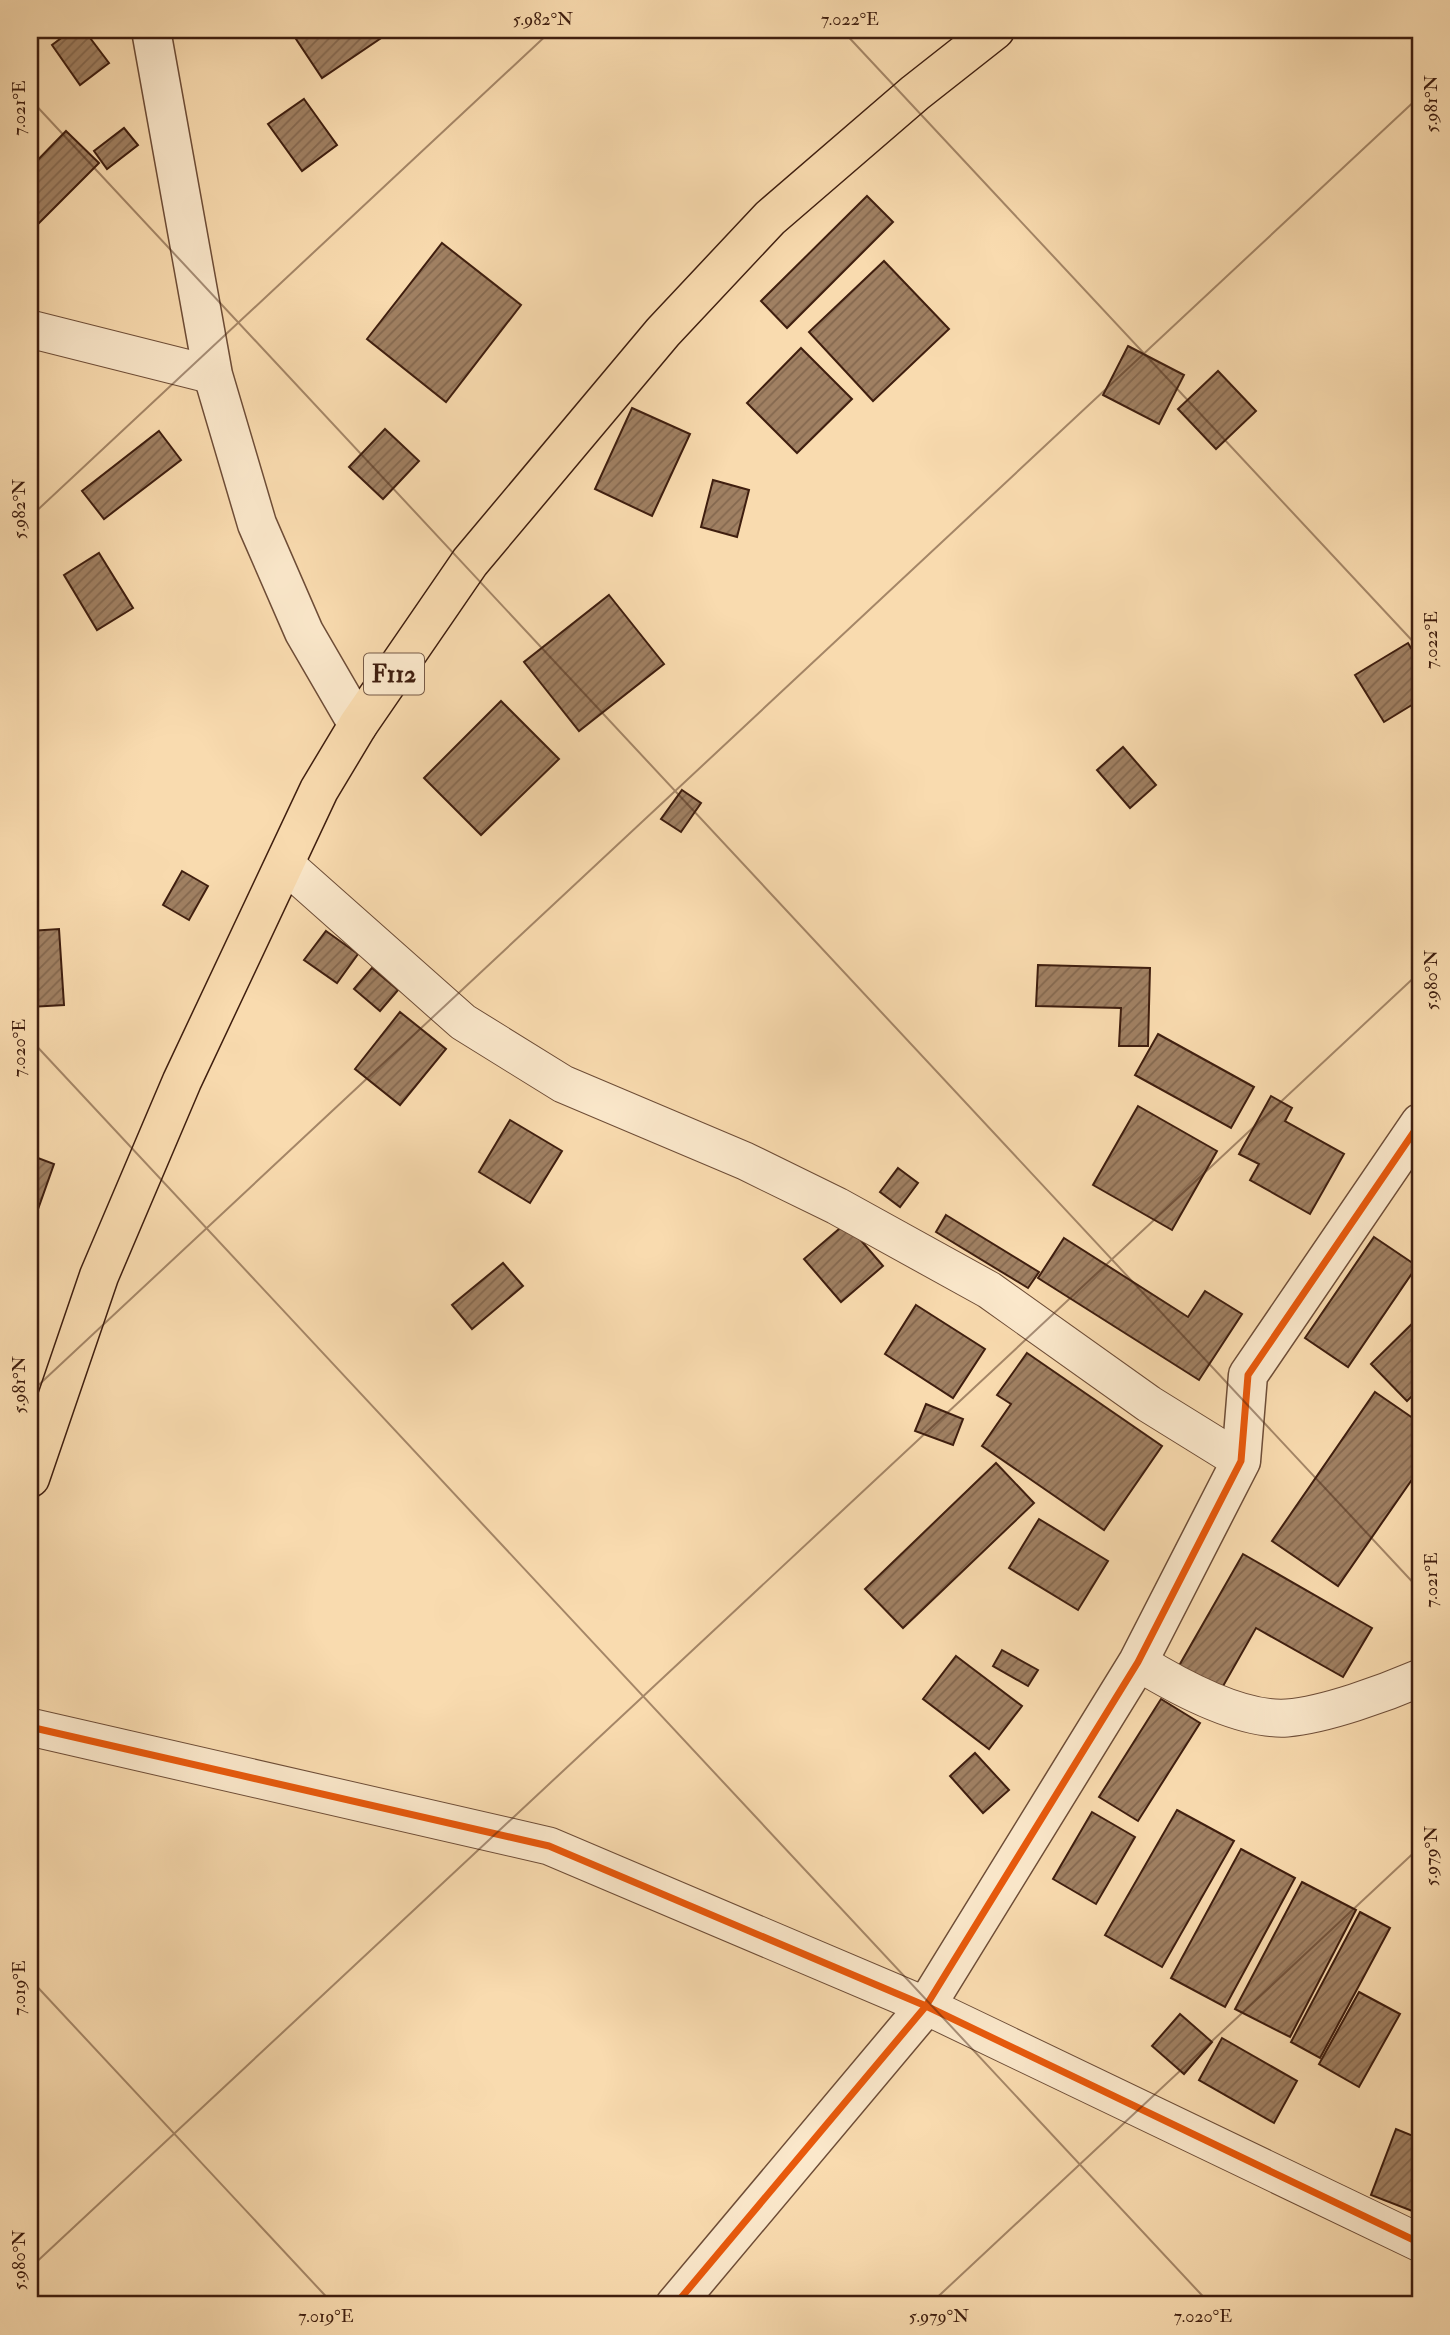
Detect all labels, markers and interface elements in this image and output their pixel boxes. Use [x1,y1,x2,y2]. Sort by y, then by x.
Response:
text: 5.982°N [513,8,573,31]
text: 7.022°E [821,8,879,31]
text: 5.981°N [1420,75,1443,133]
text: 7.021°E [8,80,31,136]
text: 5.982°N [8,479,31,539]
text: 7.022°E [1420,611,1443,669]
road number: F112 [364,654,424,694]
text: 5.980°N [1420,950,1443,1010]
text: 7.020°E [8,1019,31,1077]
text: 5.981°N [8,1356,31,1414]
text: 7.021°E [1420,1552,1443,1608]
text: 5.979°N [1420,1826,1443,1886]
text: 7.019°E [8,1960,31,2016]
text: 5.980°N [8,2230,31,2290]
text: 7.019°E [298,2305,354,2328]
text: 5.979°N [909,2305,969,2328]
text: 7.020°E [1174,2305,1232,2328]

